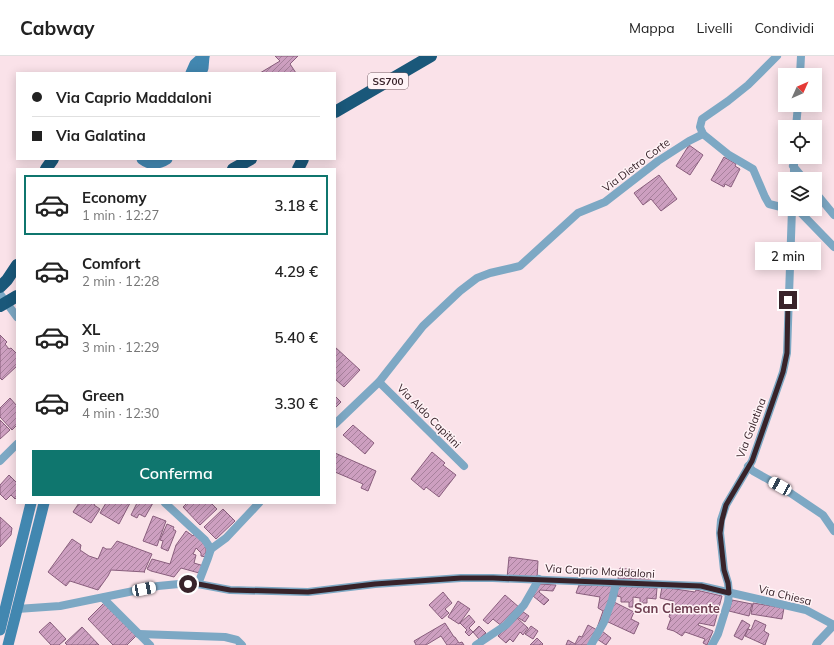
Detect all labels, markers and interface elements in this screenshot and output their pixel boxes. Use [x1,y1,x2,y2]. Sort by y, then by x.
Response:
text: Cabway [20,16,95,40]
text: Mappa [629,19,675,37]
text: Livelli [697,19,732,37]
text: Condividi [754,19,814,37]
north arrow [778,68,822,112]
map controls [778,68,822,216]
road number: SS700 [368,73,408,89]
text: Via Caprio Maddaloni [56,88,212,107]
button: locate [778,120,822,164]
text: Via Galatina [56,126,146,145]
street label: Via Dietro Corte [599,135,673,195]
button: layers [778,172,822,216]
icon: car [34,187,70,223]
text: Economy [82,188,147,207]
text: 3.18 € [274,196,318,215]
text: 1 min · 12:27 [82,207,159,223]
callout: 2 min [755,242,821,270]
text: 2 min [771,248,805,264]
icon: car [34,253,70,289]
text: Comfort [82,254,140,273]
text: 4.29 € [274,262,318,281]
text: 2 min · 12:28 [82,273,159,289]
route end [779,291,797,309]
icon: car [34,319,70,355]
text: XL [82,320,100,339]
text: 5.40 € [274,328,318,347]
text: 3 min · 12:29 [82,339,159,355]
street label: Via Aldo Capitini [394,381,464,451]
icon: car [34,385,70,421]
text: Green [82,386,124,405]
text: 3.30 € [274,394,318,413]
street label: Via Galatina [733,396,769,460]
text: 4 min · 12:30 [82,405,159,421]
button: Conferma [32,450,320,496]
car [767,475,793,497]
street label: Via Caprio Maddaloni [545,561,655,581]
route start [179,575,197,593]
car [131,581,157,597]
street label: Via Chiesa [757,582,813,608]
district label: San Clemente [634,600,720,616]

